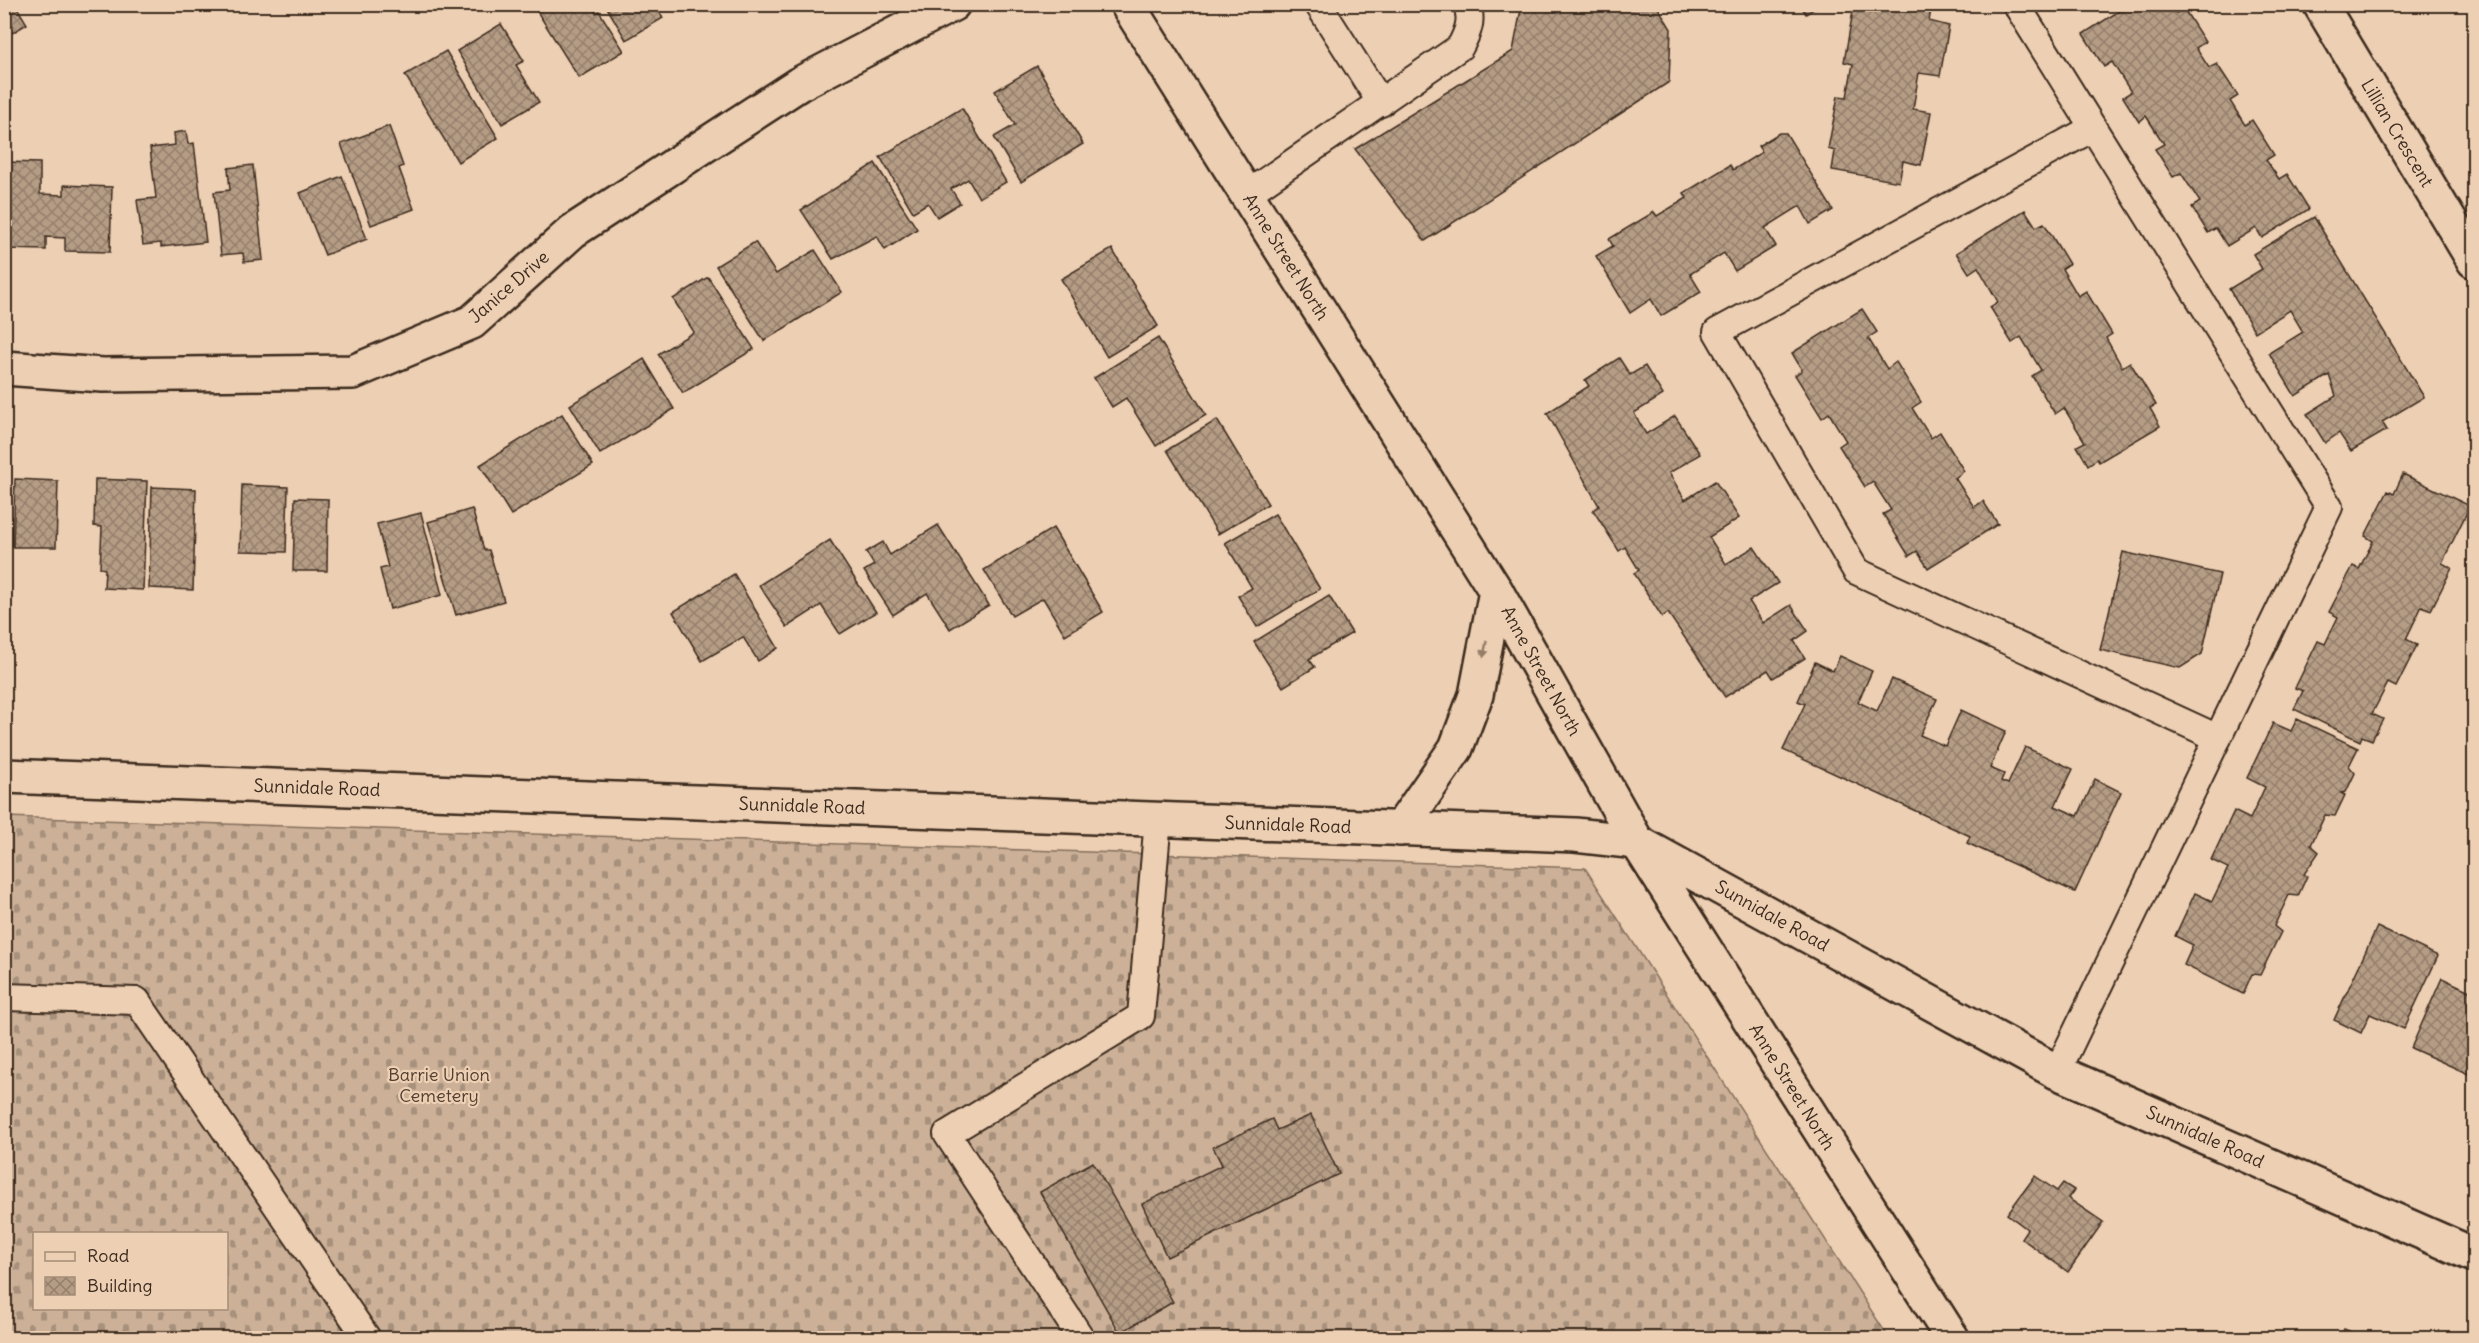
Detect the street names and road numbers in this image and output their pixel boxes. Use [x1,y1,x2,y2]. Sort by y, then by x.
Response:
street label: Lillian Crescent [2356,74,2439,191]
street label: Anne Street North [1238,189,1335,324]
street label: Janice Drive [464,245,554,328]
street label: Anne Street North [1496,602,1587,740]
street label: Sunnidale Road [253,774,381,801]
street label: Sunnidale Road [738,792,866,819]
street label: Sunnidale Road [1224,811,1352,838]
street label: Sunnidale Road [1711,875,1833,956]
street label: Anne Street North [1744,1019,1841,1154]
street label: Sunnidale Road [2143,1100,2268,1173]

